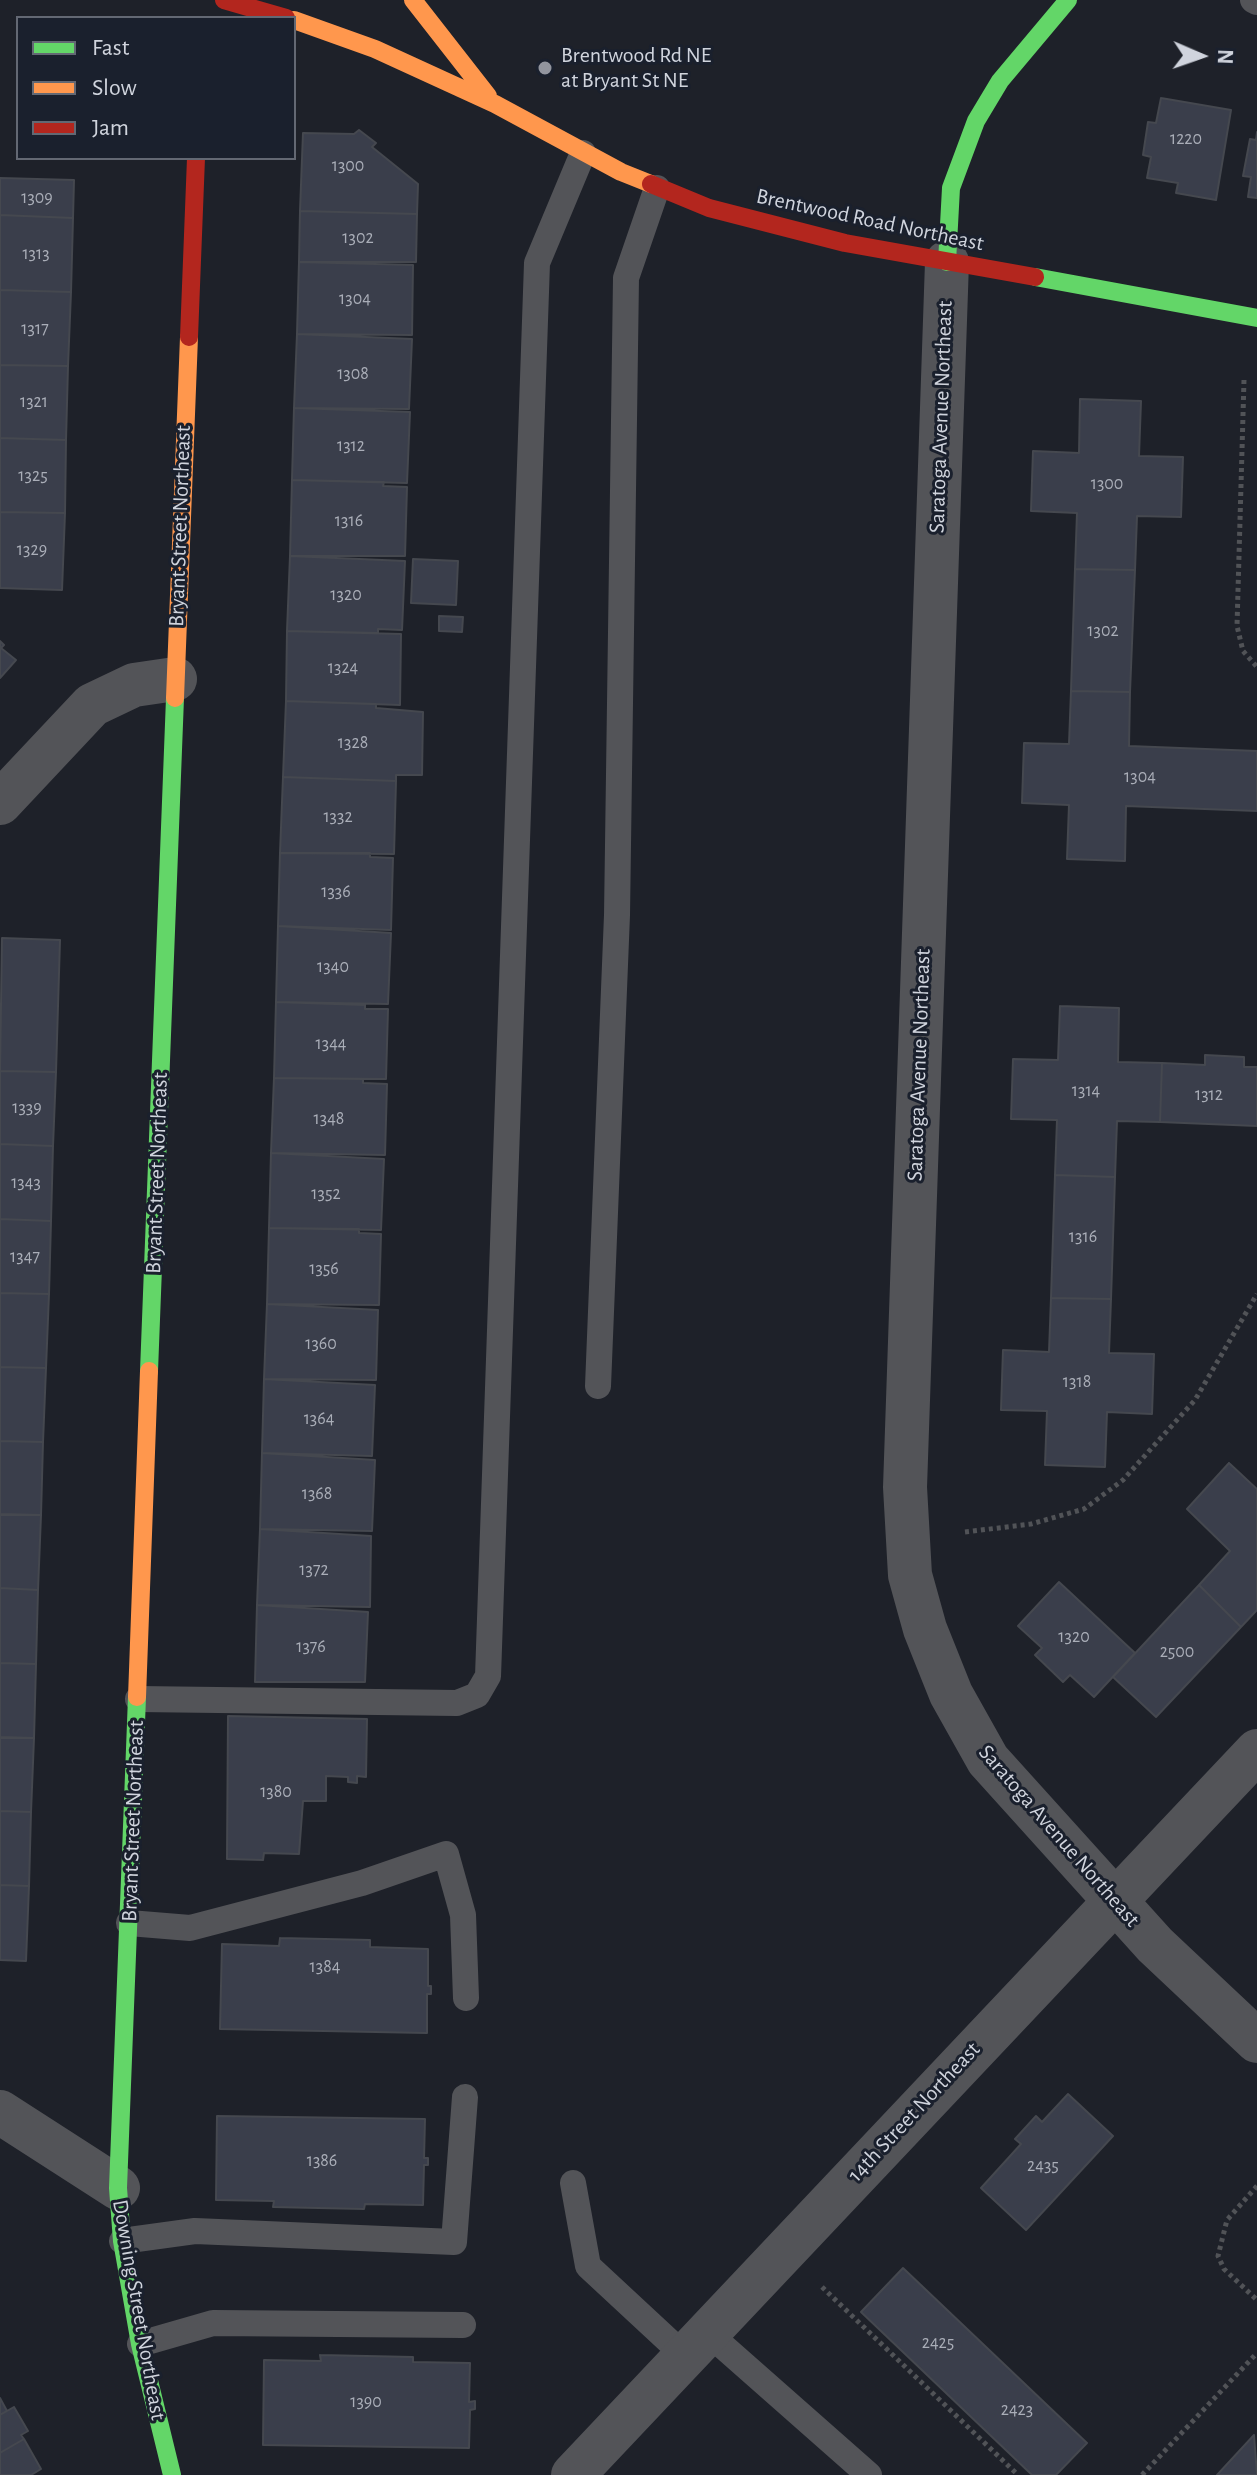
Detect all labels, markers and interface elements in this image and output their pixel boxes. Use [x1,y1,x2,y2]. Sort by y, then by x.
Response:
legend [16,16,296,160]
north arrow [1161,16,1241,96]
text: Fast [92,36,129,60]
place label: Brentwood Rd NE at Bryant St NE [561,42,711,94]
text: N [1214,49,1236,65]
marker: Brentwood Rd NE at Bryant St NE [536,59,554,77]
text: Slow [92,76,137,100]
text: Jam [92,116,129,140]
house number: 1220 [1170,128,1202,150]
house number: 1300 [332,155,364,177]
street label: Brentwood Road Northeast [754,183,986,257]
house number: 1309 [21,187,53,209]
house number: 1302 [342,227,374,249]
house number: 1313 [22,243,50,265]
house number: 1304 [339,288,371,310]
street label: Saratoga Avenue Northeast [924,300,958,534]
house number: 1317 [21,318,49,340]
house number: 1308 [337,363,369,385]
house number: 1321 [20,391,48,413]
street label: Bryant Street Northeast [163,425,197,627]
house number: 1312 [337,435,365,457]
house number: 1325 [18,465,48,487]
house number: 1300 [1091,473,1123,495]
house number: 1316 [335,510,363,532]
house number: 1329 [17,539,47,561]
house number: 1320 [330,584,362,606]
house number: 1302 [1087,620,1119,642]
house number: 1324 [328,657,358,679]
house number: 1328 [338,732,368,754]
house number: 1304 [1124,766,1156,788]
house number: 1332 [323,806,353,828]
house number: 1336 [321,881,351,903]
street label: Saratoga Avenue Northeast [902,948,936,1182]
house number: 1340 [317,956,349,978]
house number: 1344 [316,1033,346,1055]
street label: Bryant Street Northeast [140,1072,174,1274]
house number: 1314 [1072,1080,1100,1102]
house number: 1312 [1195,1084,1223,1106]
house number: 1339 [12,1097,42,1119]
house number: 1348 [314,1108,344,1130]
house number: 1343 [11,1172,41,1194]
house number: 1352 [311,1183,341,1205]
house number: 1316 [1069,1226,1097,1248]
house number: 1347 [10,1246,40,1268]
house number: 1356 [309,1258,339,1280]
house number: 1360 [305,1333,337,1355]
house number: 1318 [1063,1371,1091,1393]
house number: 1364 [304,1408,334,1430]
house number: 1368 [302,1483,332,1505]
house number: 1372 [299,1559,329,1581]
house number: 1320 [1058,1626,1090,1648]
house number: 1376 [296,1636,326,1658]
house number: 2500 [1160,1641,1194,1663]
street label: Bryant Street Northeast [116,1720,150,1922]
street label: Saratoga Avenue Northeast [973,1740,1145,1932]
house number: 1380 [260,1781,292,1803]
house number: 1384 [310,1956,340,1978]
street label: 14th Street Northeast [842,2036,986,2188]
house number: 1386 [307,2150,337,2172]
house number: 2435 [1027,2155,1059,2177]
street label: Downing Street Northeast [107,2198,171,2422]
house number: 2425 [922,2332,954,2354]
house number: 1390 [350,2391,382,2413]
house number: 2423 [1001,2399,1033,2421]

